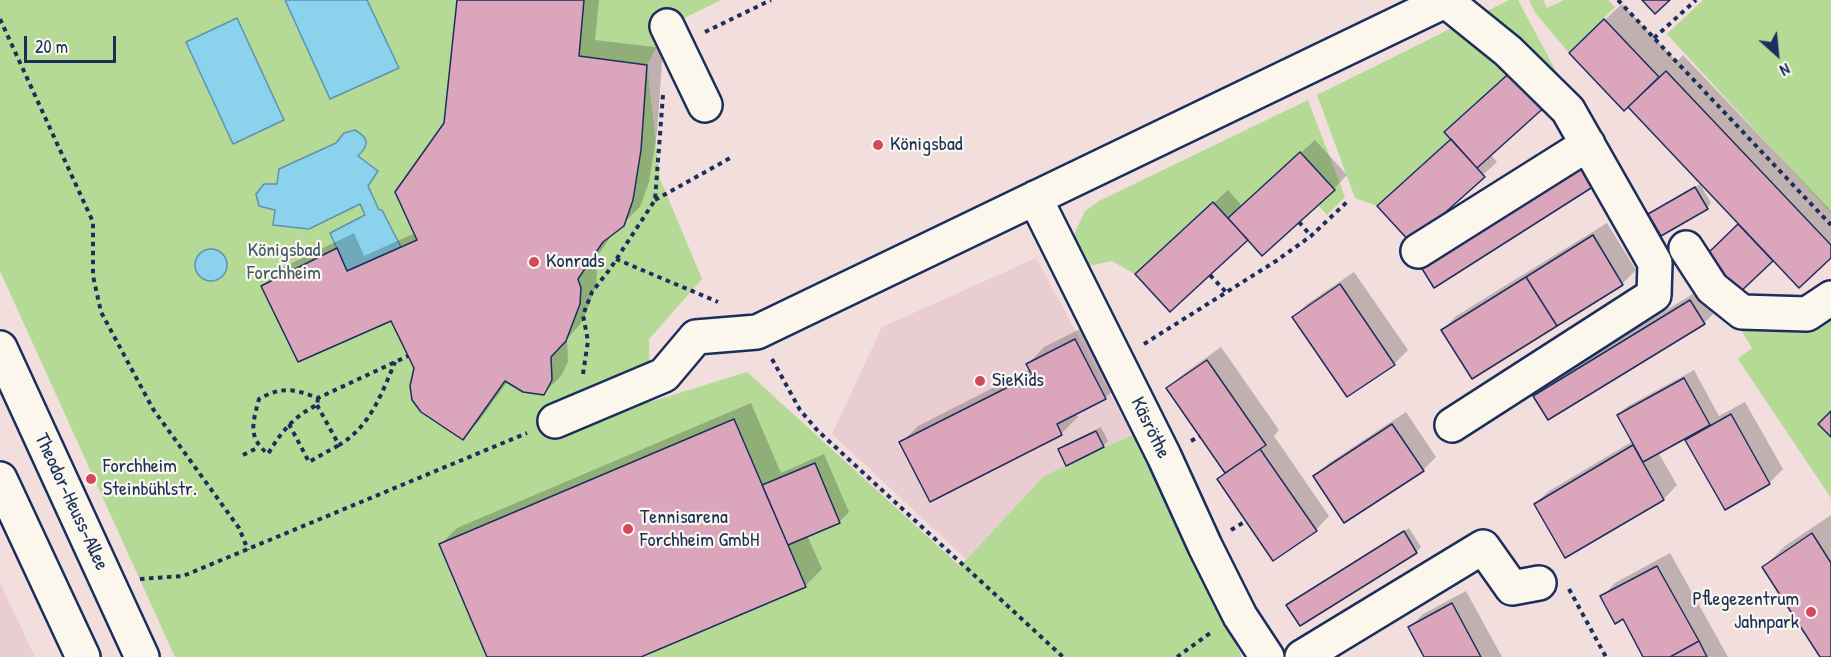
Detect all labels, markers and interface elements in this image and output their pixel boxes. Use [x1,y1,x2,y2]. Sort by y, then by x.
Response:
scale bar [27,24,118,62]
north arrow [1747,24,1807,84]
text: 20 m [35,34,68,59]
text: N [1776,58,1794,82]
place label: Königsbad [890,133,963,157]
marker: Königsbad [871,138,885,152]
park label: Königsbad Forchheim [247,239,321,286]
place label: Konrads [546,250,605,274]
marker: Konrads [527,255,541,269]
place label: SieKids [992,369,1044,393]
marker: SieKids [973,374,987,388]
street label: Käsröthe [1125,394,1175,462]
street label: Theodor-Heuss-Allee [29,430,113,574]
place label: Forchheim Steinbühlstr. [103,455,197,502]
marker: Forchheim Steinbühlstr. [84,472,98,486]
place label: Tennisarena Forchheim GmbH [640,506,759,553]
marker: Tennisarena Forchheim GmbH [621,522,635,536]
place label: Pflegezentrum Jahnpark [1693,588,1799,635]
marker: Pflegezentrum Jahnpark [1804,605,1818,619]

